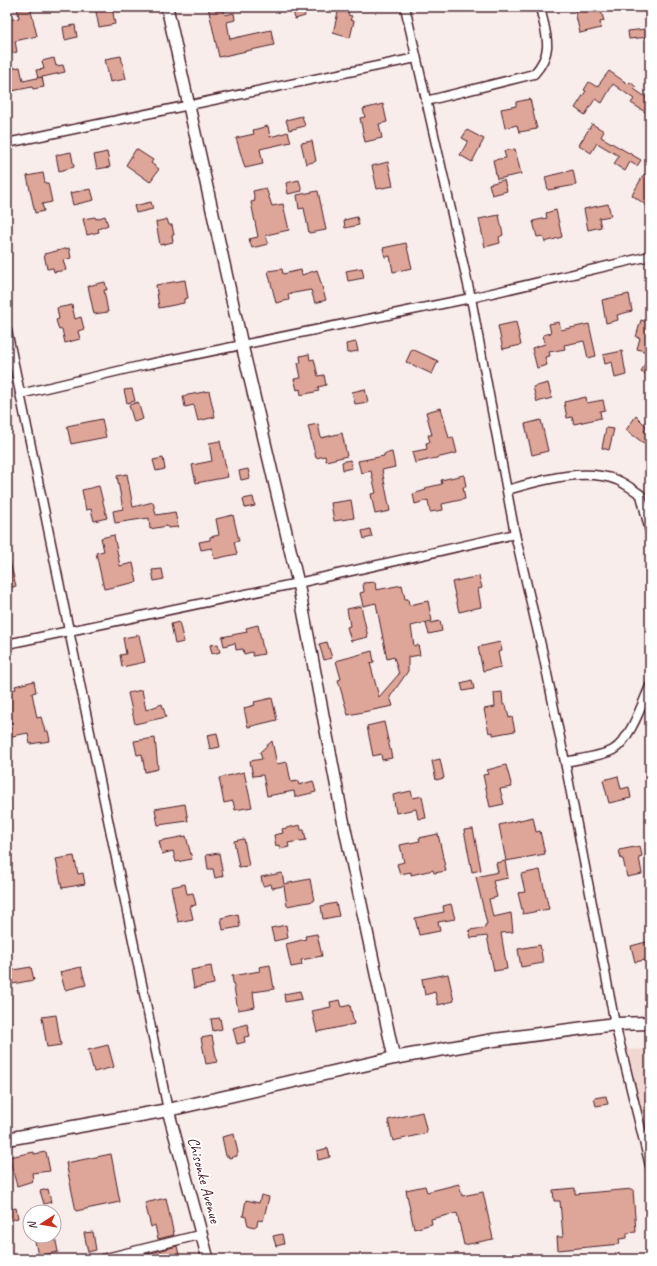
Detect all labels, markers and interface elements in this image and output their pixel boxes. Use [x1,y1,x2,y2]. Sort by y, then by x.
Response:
street label: Chisonke Avenue [183,1135,226,1227]
north arrow [22,1204,62,1244]
text: N [24,1219,40,1231]

